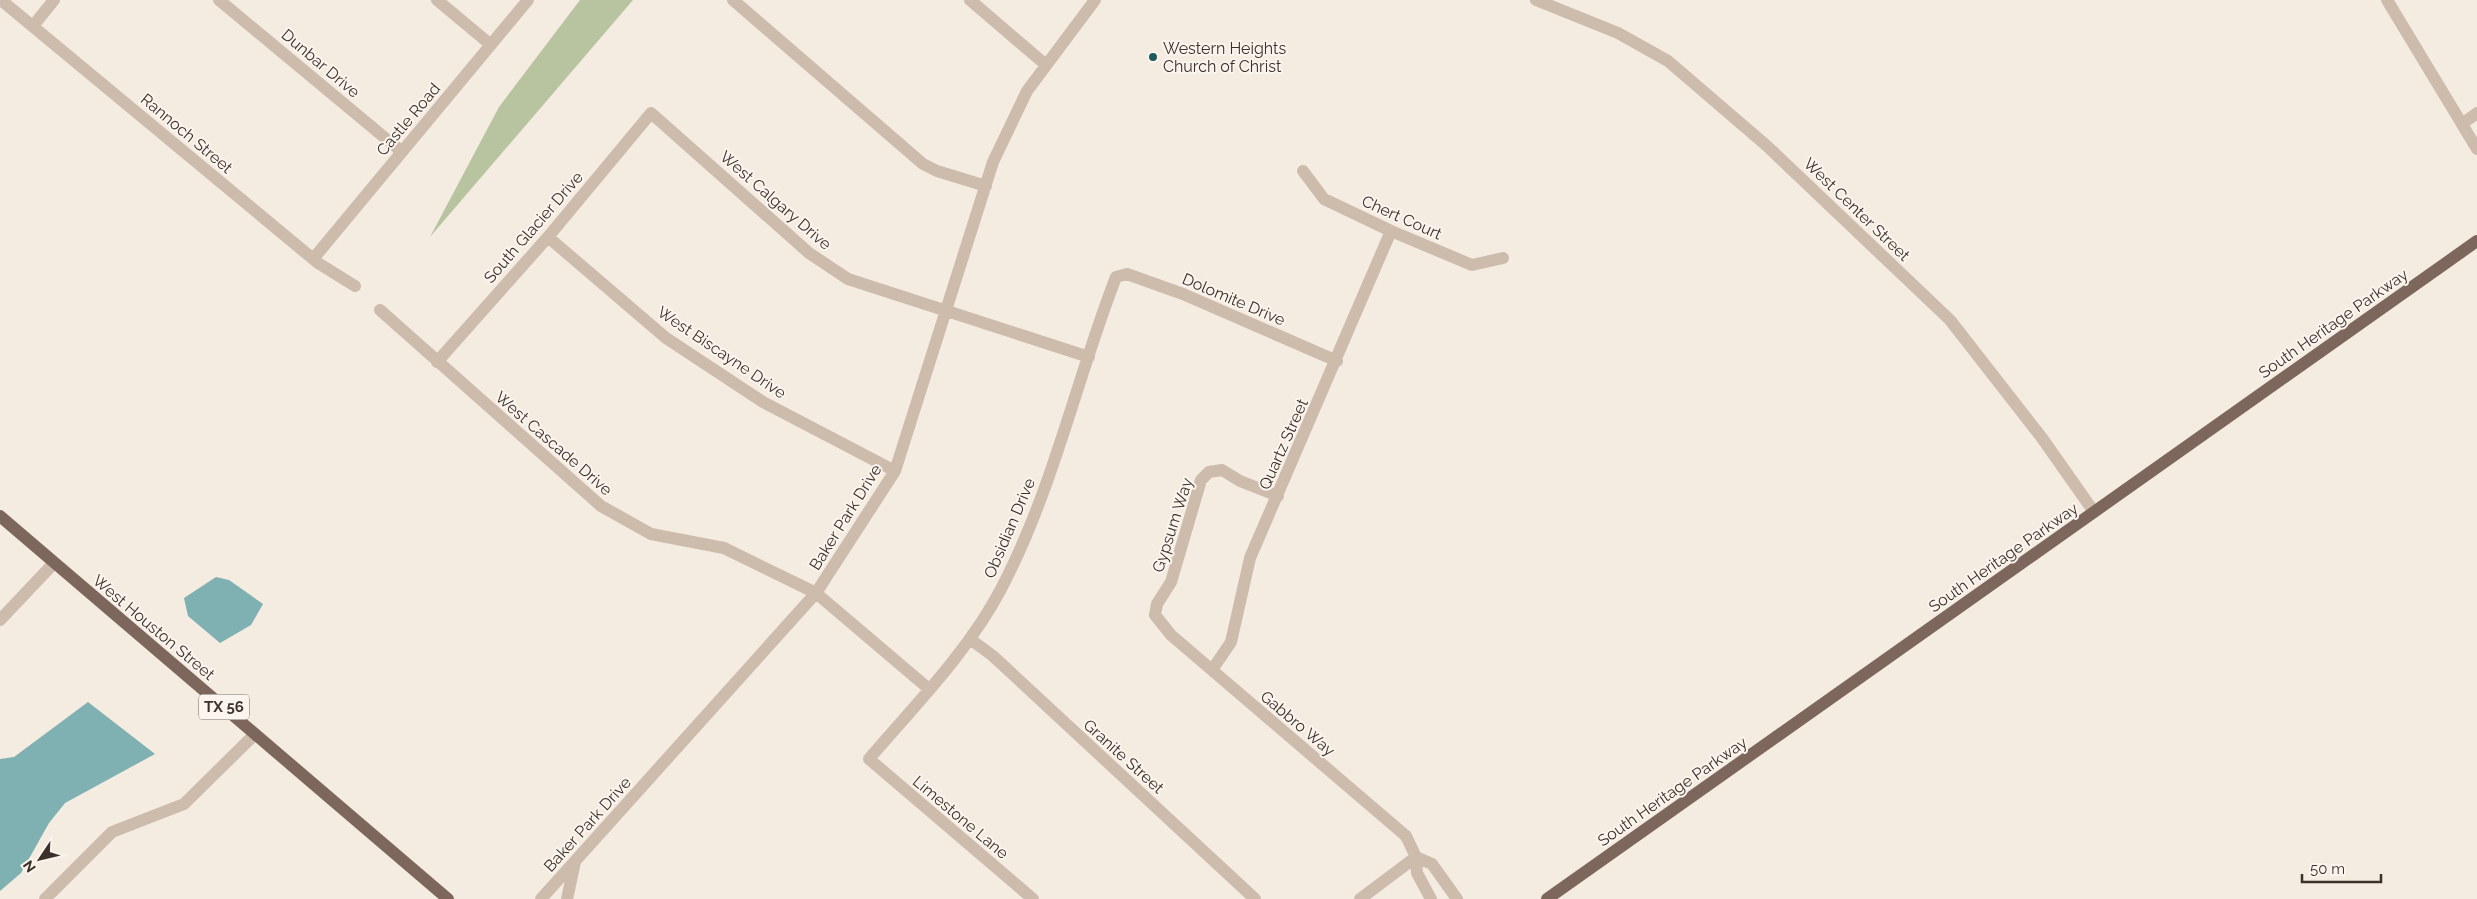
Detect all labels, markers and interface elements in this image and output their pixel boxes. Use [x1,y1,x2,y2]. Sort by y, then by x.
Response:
street label: Dunbar Drive [278,25,364,102]
place label: Western Heights Church of Christ [1163,39,1286,76]
marker: Western Heights Church of Christ [1147,51,1159,63]
street label: Castle Road [373,79,444,160]
street label: Rannoch Street [137,90,237,178]
street label: West Calgary Drive [716,147,835,254]
street label: West Center Street [1800,154,1914,265]
street label: South Glacier Drive [480,168,587,287]
street label: Chert Court [1359,191,1445,244]
street label: South Heritage Parkway [2255,264,2412,382]
street label: Dolomite Drive [1180,269,1288,330]
street label: West Biscayne Drive [654,302,790,403]
street label: West Cascade Drive [491,387,616,499]
street label: Quartz Street [1255,395,1312,493]
street label: Baker Park Drive [805,461,886,574]
street label: Obsidian Drive [980,475,1039,581]
street label: Gypsum Way [1148,475,1197,575]
street label: South Heritage Parkway [1925,498,2082,616]
street label: West Houston Street [89,571,219,684]
street label: Gabbro Way [1257,687,1339,760]
road number: TX 56 [199,694,249,720]
street label: Granite Street [1080,715,1168,798]
street label: South Heritage Parkway [1594,732,1751,850]
street label: Limestone Lane [909,772,1012,863]
street label: Baker Park Drive [540,773,635,876]
north arrow [15,834,65,884]
scale bar [2302,852,2381,884]
text: N [20,857,39,875]
text: 50 m [2310,860,2345,878]

